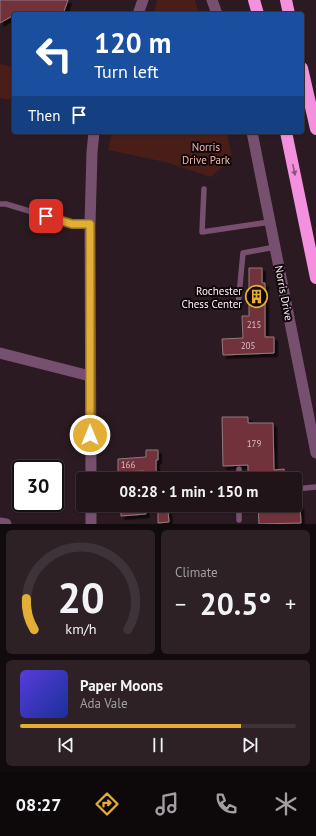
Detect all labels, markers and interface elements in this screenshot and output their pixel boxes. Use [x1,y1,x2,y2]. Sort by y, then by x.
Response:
text: 120 m [94,24,171,61]
icon: left [28,28,80,80]
text: Turn left [94,60,159,83]
icon: arrive [68,104,90,126]
text: Then [28,106,60,125]
park label: Norris Drive Park [182,140,231,167]
one-way arrow [291,164,297,176]
pin [29,199,63,233]
icon: arrive [35,205,57,227]
street label: Norris Drive [272,264,296,322]
place label: Rochester Chess Center [181,284,242,311]
building icon: Rochester Chess Center [244,284,270,310]
house number: 215 [247,319,261,330]
house number: 205 [241,340,255,351]
position arrow [69,414,111,456]
house number: 179 [247,438,261,449]
house number: 166 [121,459,135,470]
speed limit sign: 30 [12,460,64,512]
text: 08:28 · 1 min · 150 m [120,482,258,501]
text: Climate [175,564,218,581]
text: 20 [57,571,104,624]
text: 20.5° [200,584,271,623]
text: − [175,590,186,618]
text: + [285,590,296,618]
text: km/h [65,619,96,638]
text: Paper Moons [80,676,163,695]
text: Ada Vale [80,695,128,712]
icon: previous [55,734,77,756]
icon: pause [147,734,169,756]
icon: next [239,734,261,756]
icon: directions [93,790,121,818]
icon: music [153,790,181,818]
icon: phone [212,790,240,818]
icon: climate [272,790,300,818]
text: 08:27 [16,793,62,816]

